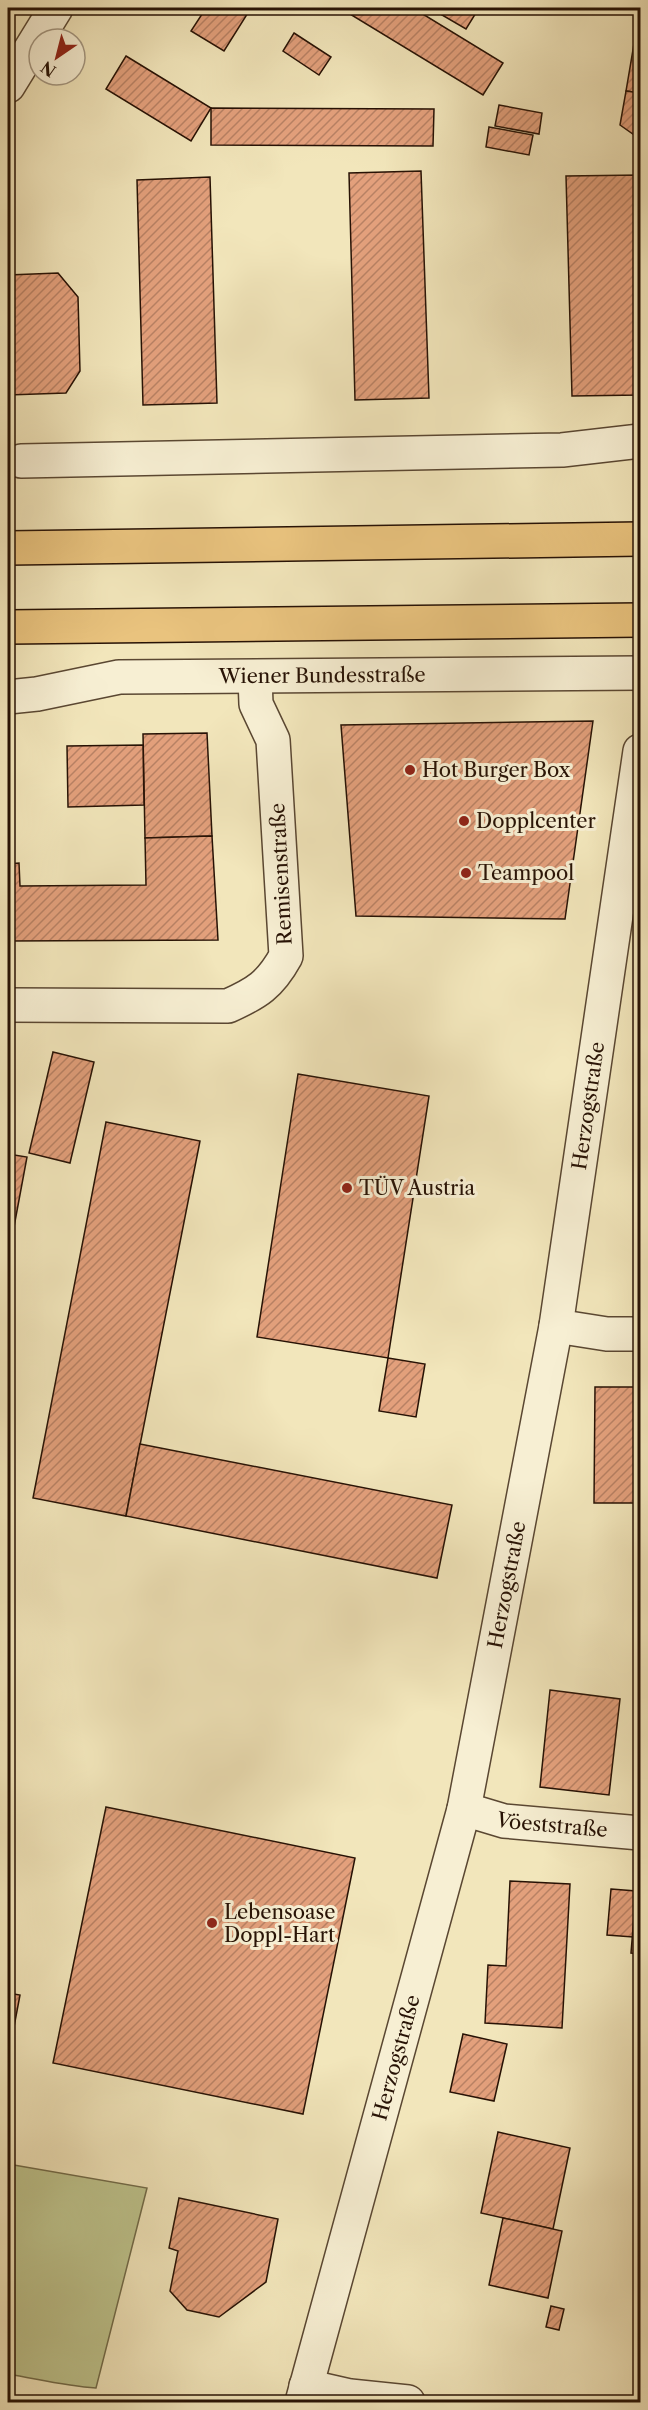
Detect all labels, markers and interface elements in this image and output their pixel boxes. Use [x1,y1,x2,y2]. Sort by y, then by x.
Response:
north arrow [27,27,87,87]
text: N [37,57,60,81]
street label: Wiener Bundesstraße [218,663,426,688]
place label: Hot Burger Box [422,758,571,782]
marker: Hot Burger Box [403,763,417,777]
street label: Remisenstraße [265,802,297,946]
place label: Dopplcenter [476,809,597,833]
marker: Dopplcenter [457,814,471,828]
place label: Teampool [478,861,574,885]
marker: Teampool [459,866,473,880]
street label: Herzogstraße [567,1040,609,1171]
place label: TÜV Austria [359,1175,476,1200]
marker: TÜV Austria [340,1181,354,1195]
street label: Herzogstraße [483,1519,531,1650]
street label: Vöeststraße [492,1807,609,1842]
place label: Lebensoase Doppl-Hart [224,1900,336,1947]
marker: Lebensoase Doppl-Hart [205,1916,219,1930]
street label: Herzogstraße [367,1992,425,2123]

